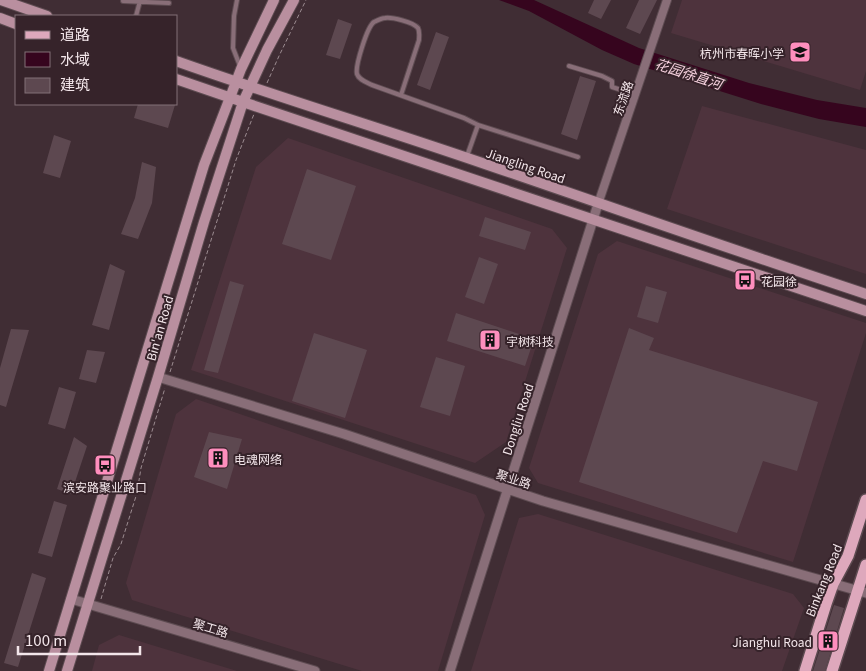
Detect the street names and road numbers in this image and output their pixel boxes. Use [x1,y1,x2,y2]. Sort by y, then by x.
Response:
street label: 东流路 [608,78,636,118]
street label: Jiangling Road [484,143,568,187]
street label: Bin'an Road [142,293,176,363]
street label: Dongliu Road [497,381,537,457]
street label: 聚业路 [494,464,534,492]
street label: Binkang Road [801,541,845,619]
street label: 聚工路 [191,614,231,640]

